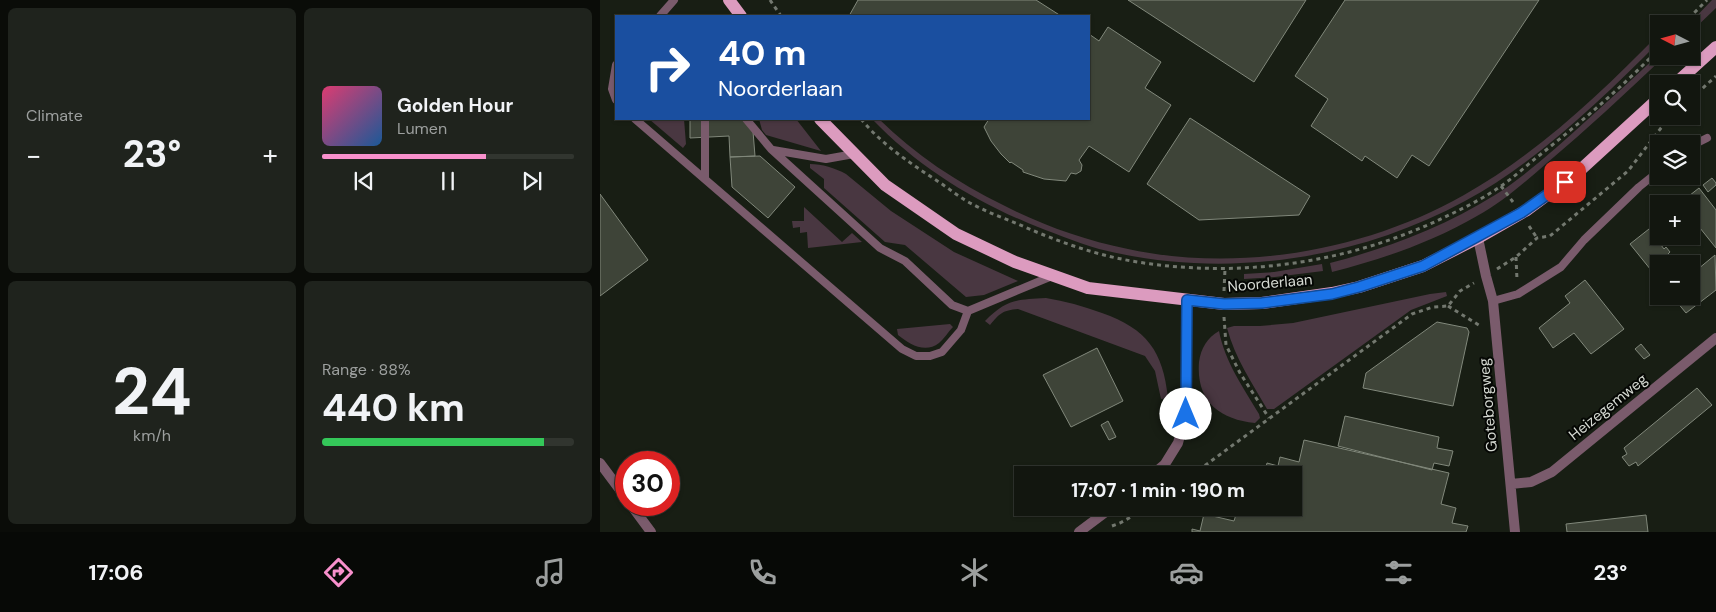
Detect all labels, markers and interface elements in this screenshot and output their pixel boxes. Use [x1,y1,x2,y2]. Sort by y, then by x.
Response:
north arrow [1650,15,1700,65]
map controls [1650,15,1700,305]
text: 40 m [718,30,807,76]
icon: right [635,35,700,100]
text: Noorderlaan [718,74,843,103]
button: search [1650,75,1700,125]
text: Golden Hour [397,93,513,118]
text: Climate [26,105,83,126]
text: Lumen [397,118,447,139]
text: 23° [123,129,181,179]
button: layers [1650,135,1700,185]
text: − [26,137,41,174]
text: + [263,137,278,174]
pin [1544,161,1586,203]
icon: previous [350,167,378,195]
icon: pause [434,167,462,195]
icon: next [518,167,546,195]
icon: arrive [1551,168,1579,196]
button: + [1650,195,1700,245]
button: − [1650,255,1700,305]
street label: Noorderlaan [1227,269,1313,297]
text: 24 [112,350,192,434]
street label: Goteborgweg [1474,357,1502,453]
text: Range · 88% [322,359,411,380]
street label: Heizegemweg [1565,369,1651,445]
text: 440 km [322,383,465,433]
position arrow [1159,387,1211,439]
text: km/h [133,425,171,446]
speed limit sign: 30 [615,451,680,516]
text: 17:07 · 1 min · 190 m [1071,478,1245,503]
icon: directions [321,555,356,590]
icon: music [533,555,568,590]
icon: phone [745,555,780,590]
icon: climate [957,555,992,590]
icon: car [1169,555,1204,590]
icon: filters [1381,555,1416,590]
text: 17:06 [89,558,143,587]
text: 23° [1593,558,1627,587]

